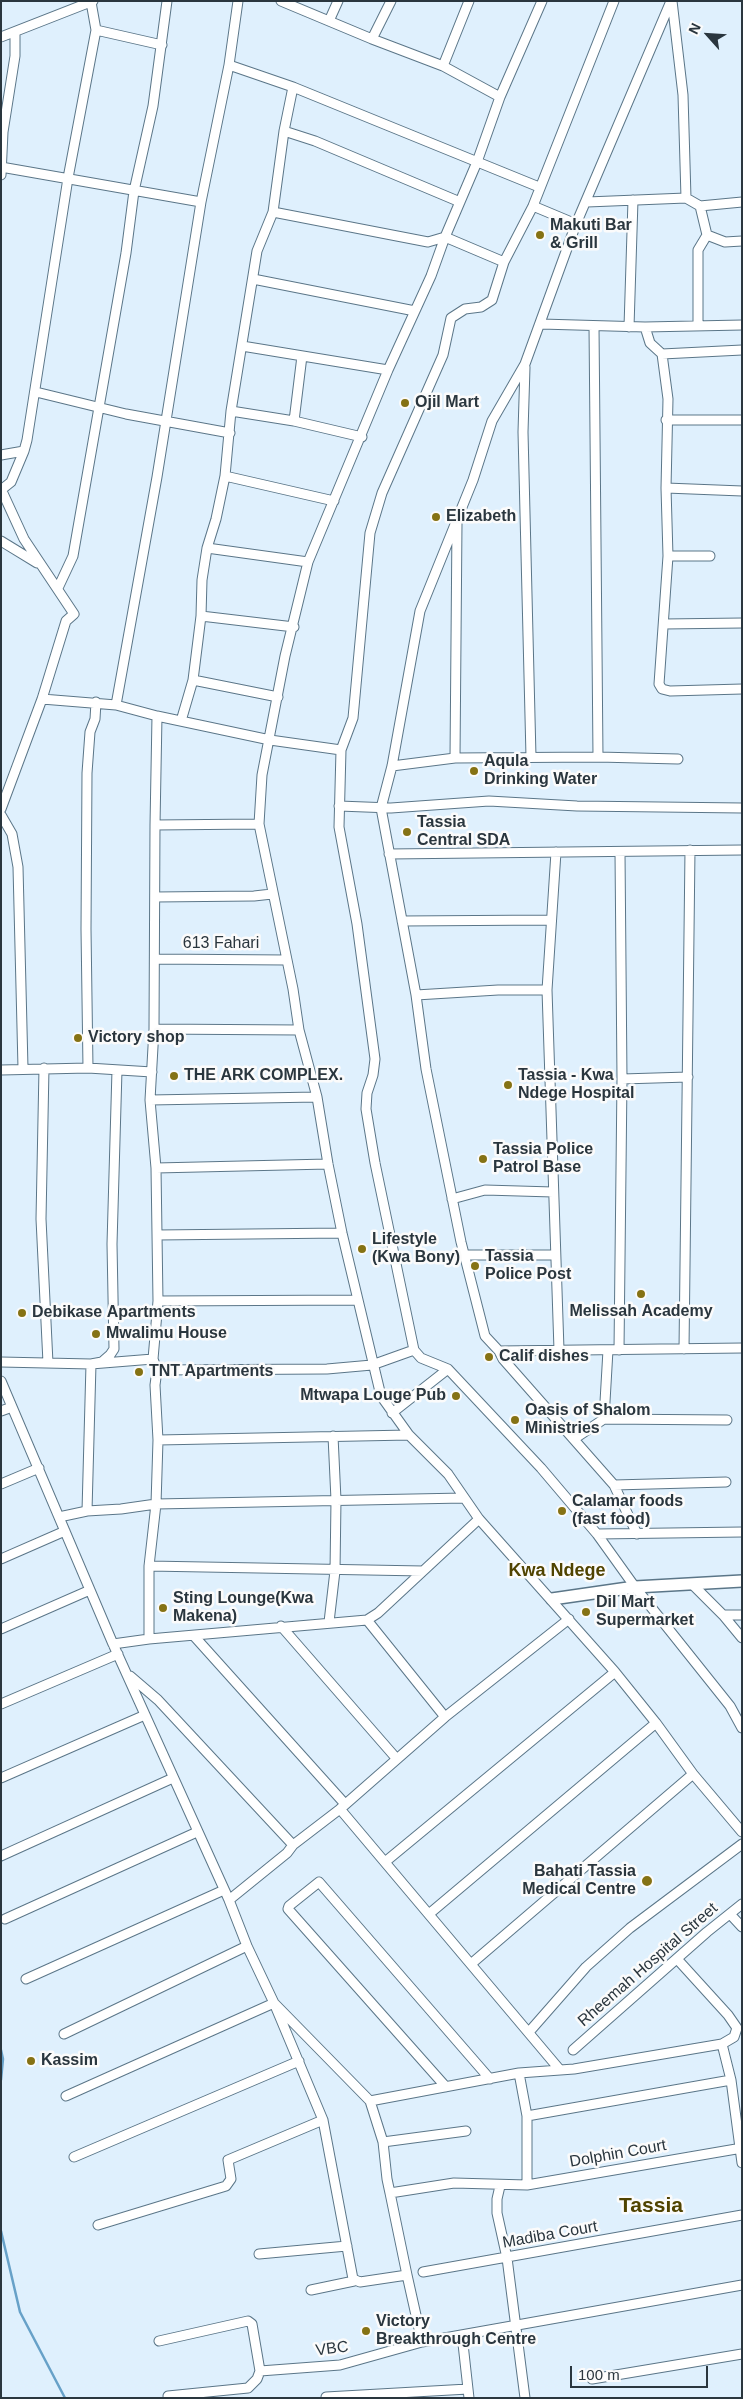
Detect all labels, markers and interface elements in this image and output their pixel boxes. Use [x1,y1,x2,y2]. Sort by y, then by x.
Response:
north arrow [683,10,733,60]
text: N [685,20,704,36]
place label: Makuti Bar & Grill [550,216,632,254]
marker: Makuti Bar & Grill [534,229,546,241]
place label: Ojil Mart [415,393,479,413]
marker: Ojil Mart [399,397,411,409]
place label: Elizabeth [446,507,516,527]
marker: Elizabeth [430,511,442,523]
place label: Aqula Drinking Water [484,752,597,790]
marker: Aqula Drinking Water [468,765,480,777]
place label: Tassia Central SDA [417,813,510,851]
marker: Tassia Central SDA [401,826,413,838]
street label: 613 Fahari [183,934,259,954]
place label: Victory shop [88,1028,185,1048]
marker: Victory shop [72,1032,84,1044]
place label: THE ARK COMPLEX. [184,1066,343,1086]
place label: Tassia - Kwa Ndege Hospital [518,1066,634,1104]
marker: THE ARK COMPLEX. [168,1070,180,1082]
marker: Tassia - Kwa Ndege Hospital [502,1079,514,1091]
place label: Tassia Police Patrol Base [493,1140,593,1178]
marker: Tassia Police Patrol Base [477,1153,489,1165]
place label: Lifestyle (Kwa Bony) [372,1230,460,1268]
marker: Lifestyle (Kwa Bony) [356,1243,368,1255]
place label: Tassia Police Post [485,1247,571,1285]
marker: Tassia Police Post [469,1260,481,1272]
marker: Melissah Academy [635,1288,647,1300]
place label: Melissah Academy [569,1302,713,1322]
place label: Debikase Apartments [32,1303,196,1323]
marker: Debikase Apartments [16,1307,28,1319]
place label: Mwalimu House [106,1324,227,1344]
marker: Mwalimu House [90,1328,102,1340]
place label: Calif dishes [499,1347,589,1367]
marker: Calif dishes [483,1351,495,1363]
place label: TNT Apartments [149,1362,273,1382]
marker: TNT Apartments [133,1366,145,1378]
place label: Mtwapa Louge Pub [300,1386,446,1406]
marker: Mtwapa Louge Pub [450,1390,462,1402]
place label: Oasis of Shalom Ministries [525,1401,650,1439]
marker: Oasis of Shalom Ministries [509,1414,521,1426]
place label: Calamar foods (fast food) [572,1492,683,1530]
marker: Calamar foods (fast food) [556,1505,568,1517]
district label: Kwa Ndege [508,1560,606,1582]
place label: Sting Lounge(Kwa Makena) [173,1589,313,1627]
place label: Dil Mart Supermarket [596,1593,694,1631]
marker: Sting Lounge(Kwa Makena) [157,1602,169,1614]
marker: Dil Mart Supermarket [580,1606,592,1618]
place label: Bahati Tassia Medical Centre [522,1862,636,1900]
marker: Bahati Tassia Medical Centre [640,1874,654,1888]
street label: Rheemah Hospital Street [574,1899,722,2031]
place label: Kassim [41,2051,98,2071]
marker: Kassim [25,2055,37,2067]
street label: Dolphin Court [568,2136,668,2172]
district label: Tassia [619,2193,683,2219]
street label: Madiba Court [501,2217,599,2253]
place label: Victory Breakthrough Centre [376,2312,536,2350]
marker: Victory Breakthrough Centre [360,2325,372,2337]
street label: VBC [315,2337,349,2361]
scale bar [573,2356,710,2388]
text: 100 m [578,2366,620,2383]

